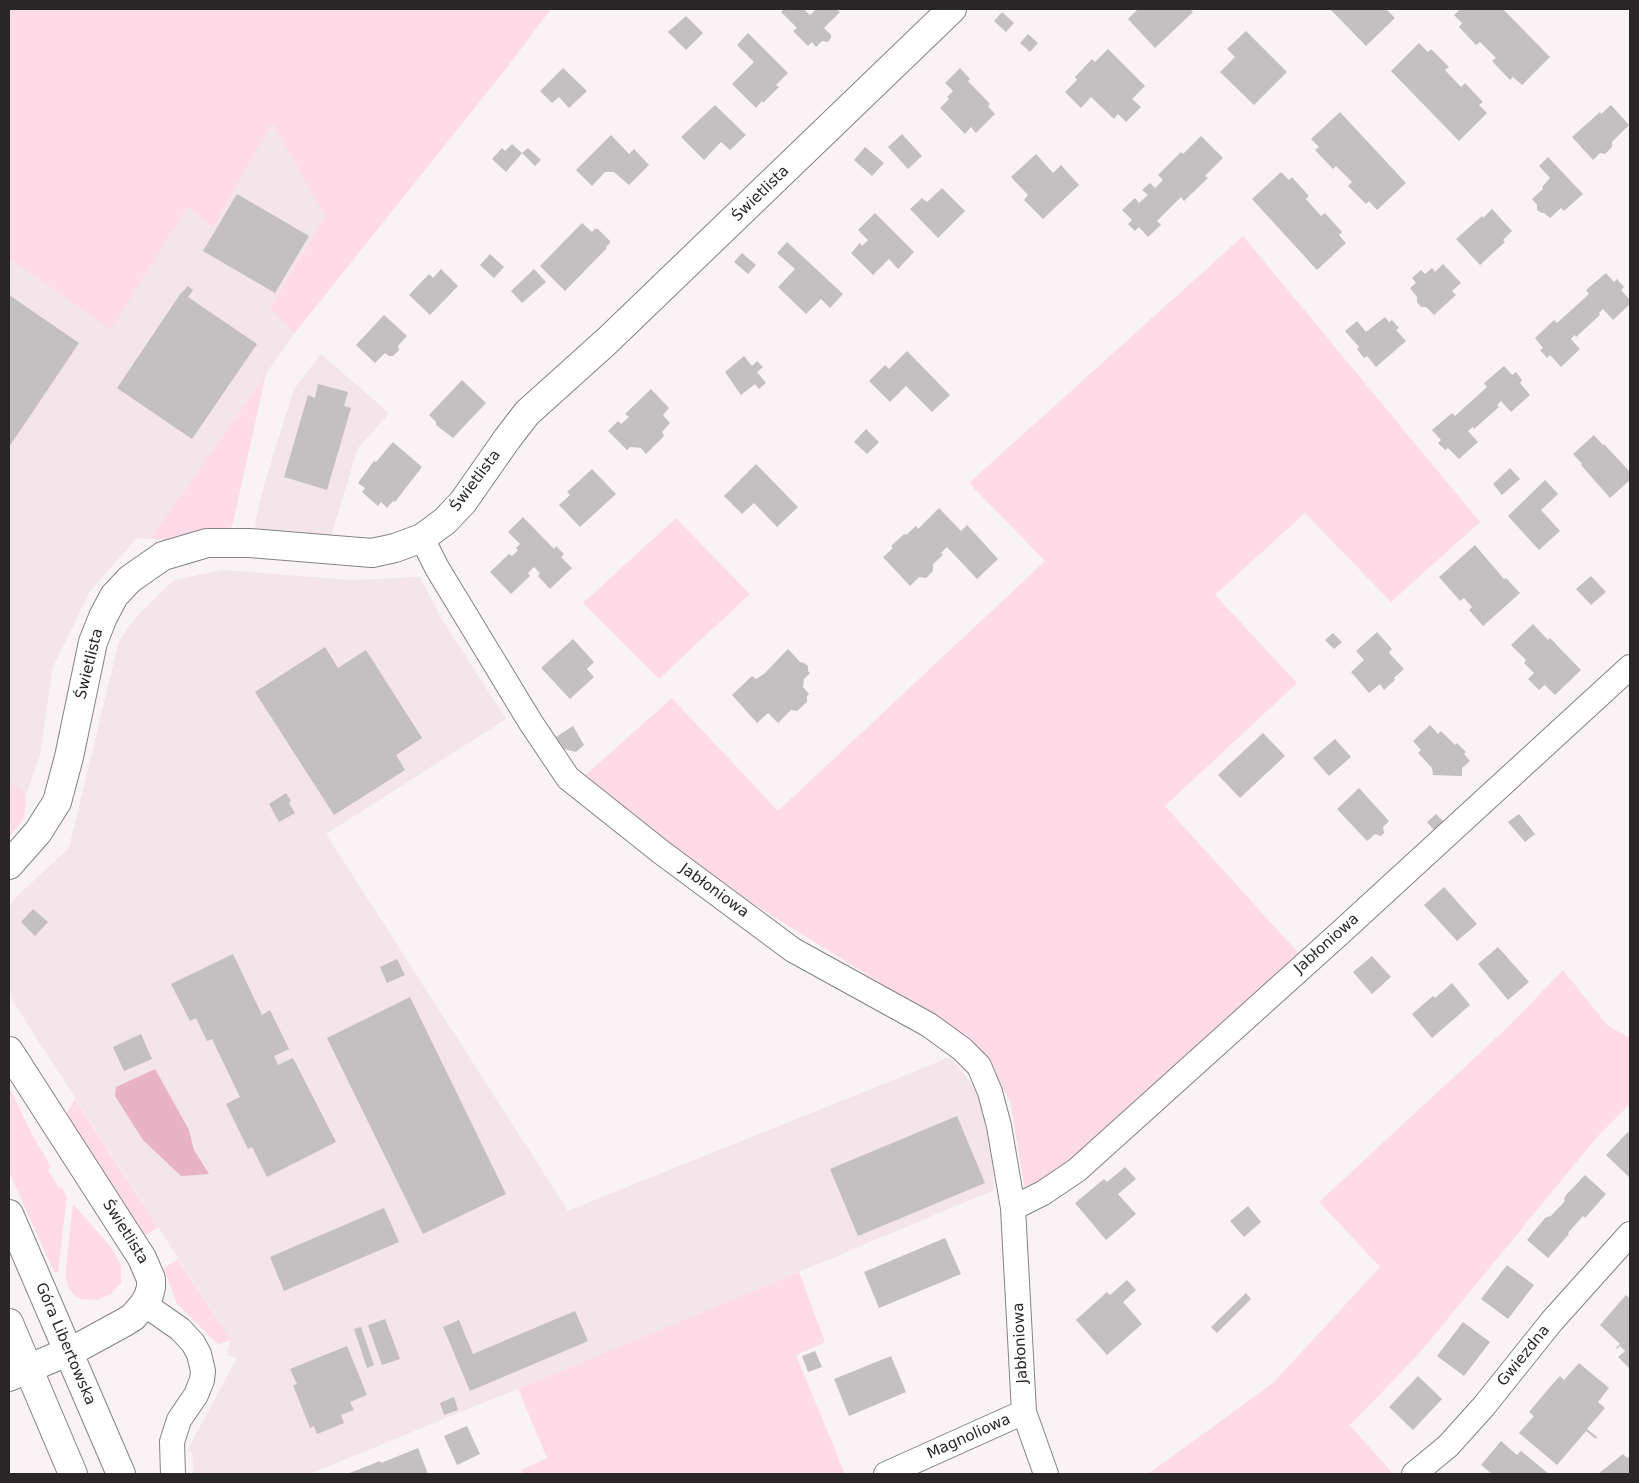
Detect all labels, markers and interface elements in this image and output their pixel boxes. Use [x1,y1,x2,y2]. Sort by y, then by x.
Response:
street label: Świetlista [729,162,793,226]
street label: Świetlista [447,447,505,515]
street label: Świetlista [73,627,107,701]
street label: Jabłoniowa [676,860,752,922]
street label: Jabłoniowa [1291,910,1363,978]
street label: Świetlista [98,1197,152,1267]
street label: Góra Libertowska [31,1280,99,1408]
street label: Jabłoniowa [1010,1302,1032,1384]
street label: Gwiezdna [1494,1322,1554,1390]
street label: Magnoliowa [925,1411,1013,1463]

